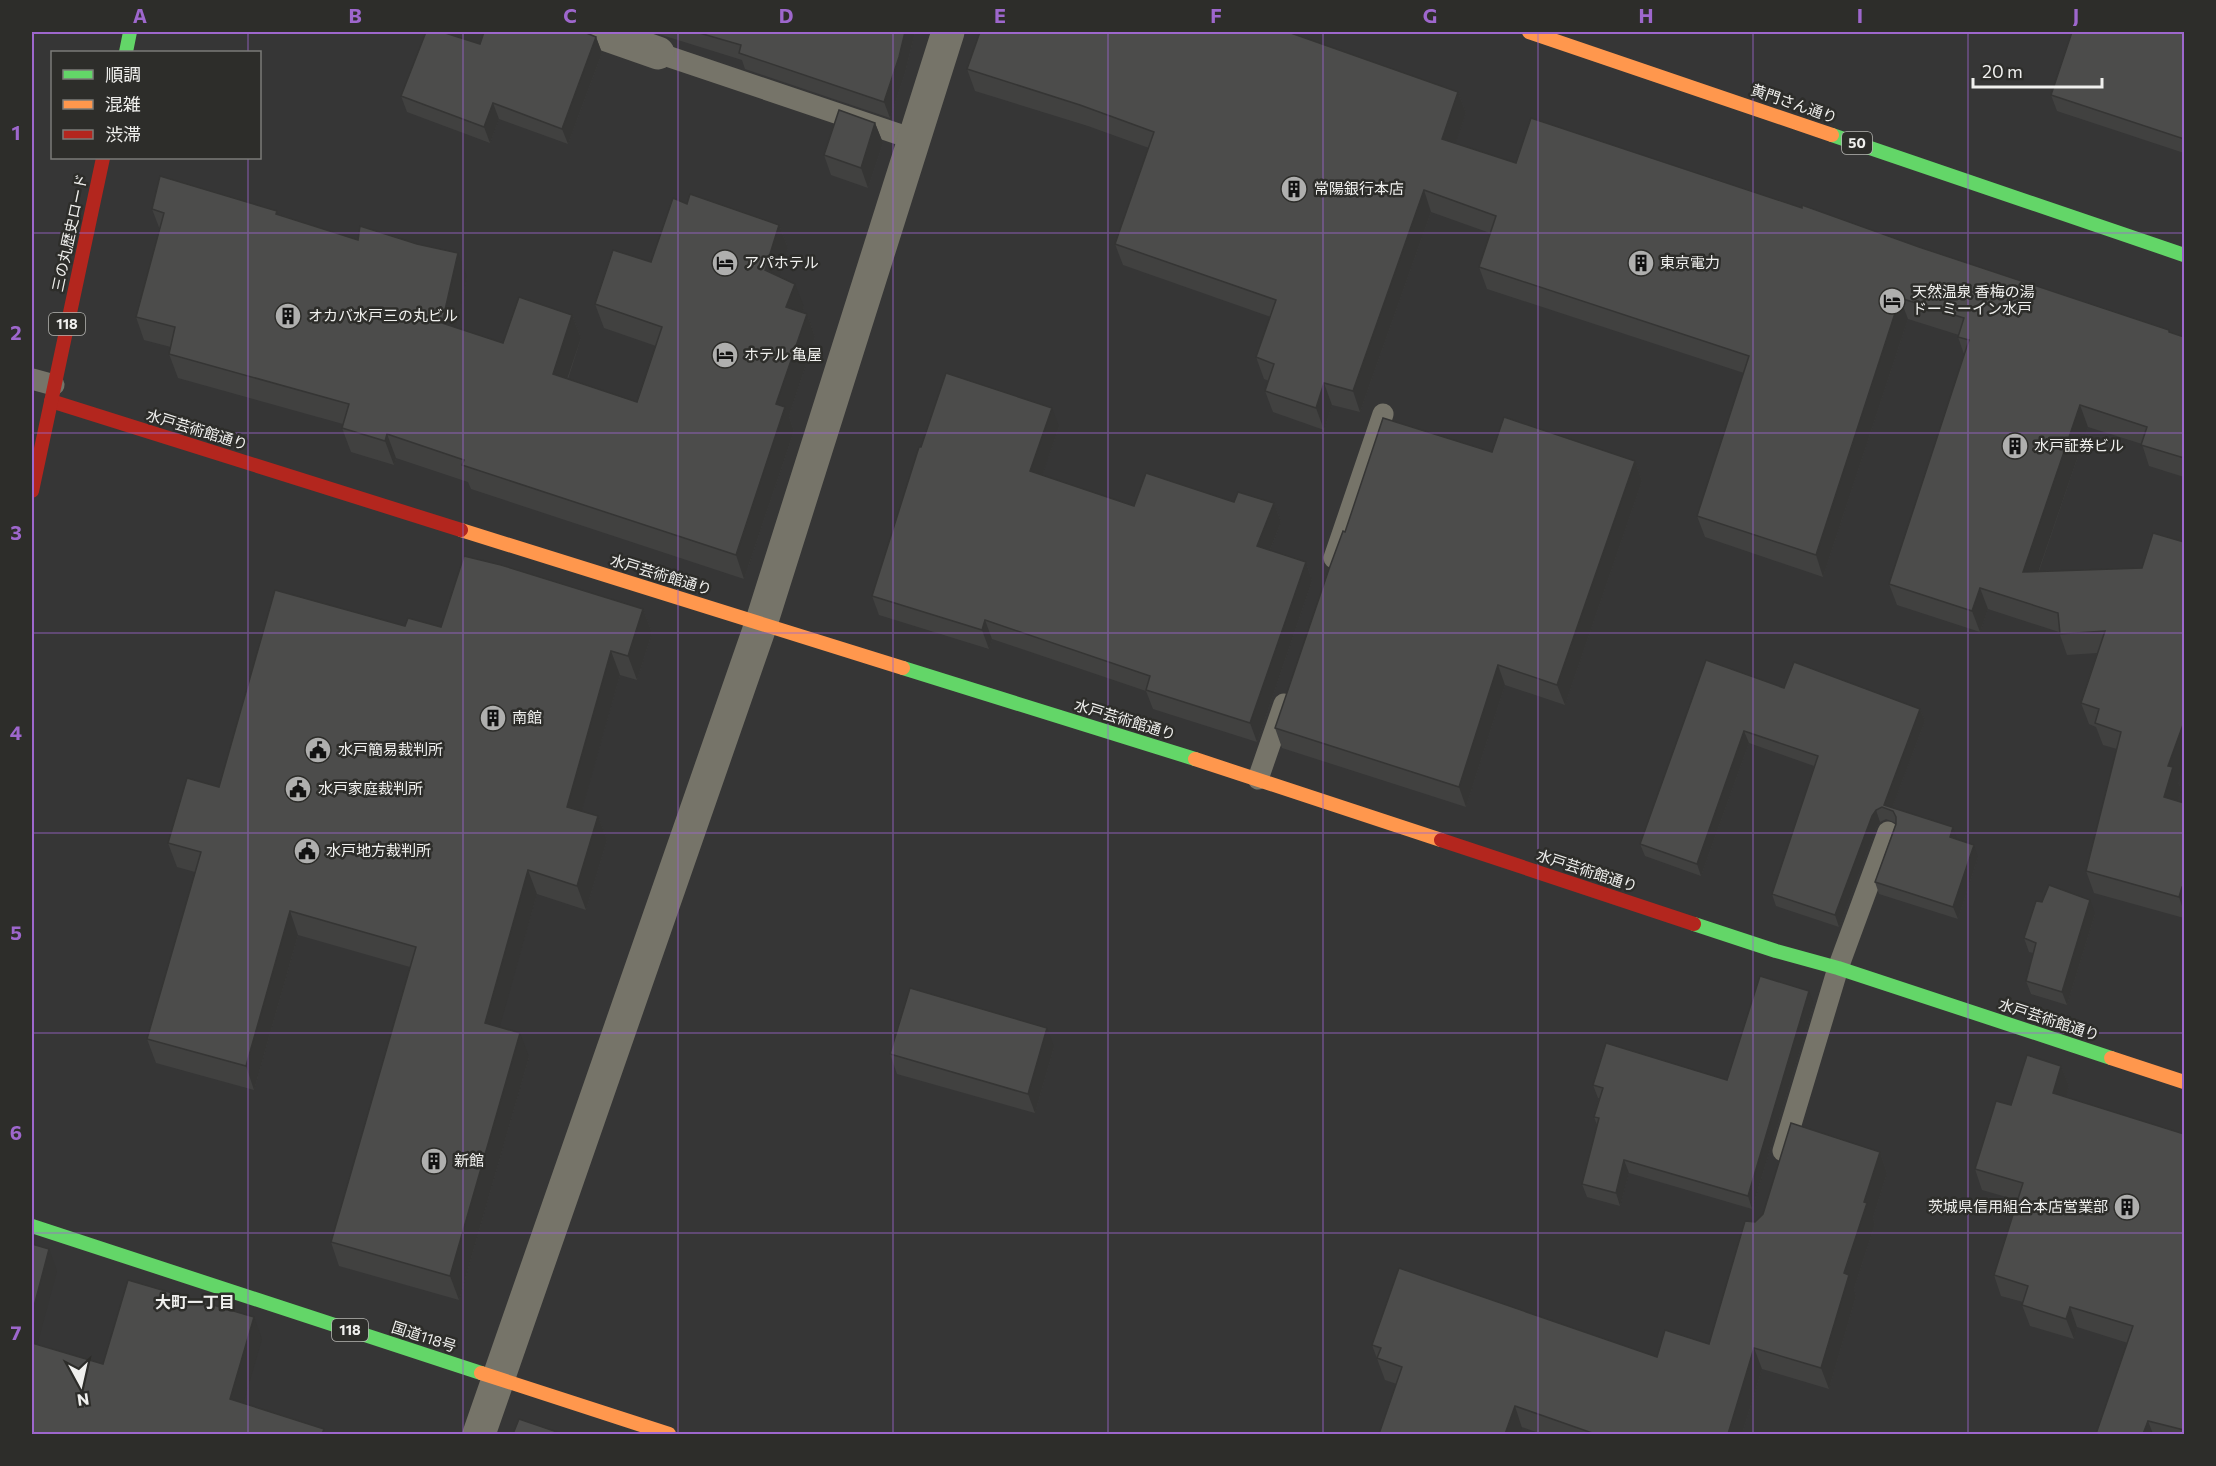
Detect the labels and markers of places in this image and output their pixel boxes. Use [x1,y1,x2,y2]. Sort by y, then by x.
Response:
building icon: 常陽銀行本店 [1279,174,1309,204]
place label: 常陽銀行本店 [1314,179,1404,197]
hotel icon: アパホテル [710,248,740,278]
building icon: 東京電力 [1626,248,1656,278]
place label: アパホテル [744,253,819,271]
place label: 東京電力 [1660,253,1720,271]
place label: 天然温泉 香梅の湯 ドーミーイン水戸 [1912,282,2035,317]
hotel icon: 天然温泉 香梅の湯 ドーミーイン水戸 [1877,286,1907,316]
building icon: オカバ水戸三の丸ビル [273,301,303,331]
place label: オカバ水戸三の丸ビル [308,306,458,324]
hotel icon: ホテル 亀屋 [710,340,740,370]
place label: ホテル 亀屋 [744,345,822,363]
building icon: 水戸証券ビル [2000,431,2030,461]
place label: 水戸証券ビル [2034,436,2124,454]
building icon: 南館 [478,703,508,733]
place label: 南館 [512,708,542,726]
public building icon: 水戸簡易裁判所 [303,735,333,765]
place label: 水戸簡易裁判所 [338,740,443,758]
public building icon: 水戸家庭裁判所 [283,774,313,804]
place label: 水戸家庭裁判所 [318,779,423,797]
public building icon: 水戸地方裁判所 [292,836,322,866]
place label: 水戸地方裁判所 [326,841,431,859]
building icon: 新館 [419,1146,449,1176]
place label: 新館 [454,1151,484,1169]
building icon: 茨城県信用組合本店営業部 [2112,1192,2142,1222]
place label: 茨城県信用組合本店営業部 [1928,1197,2108,1215]

